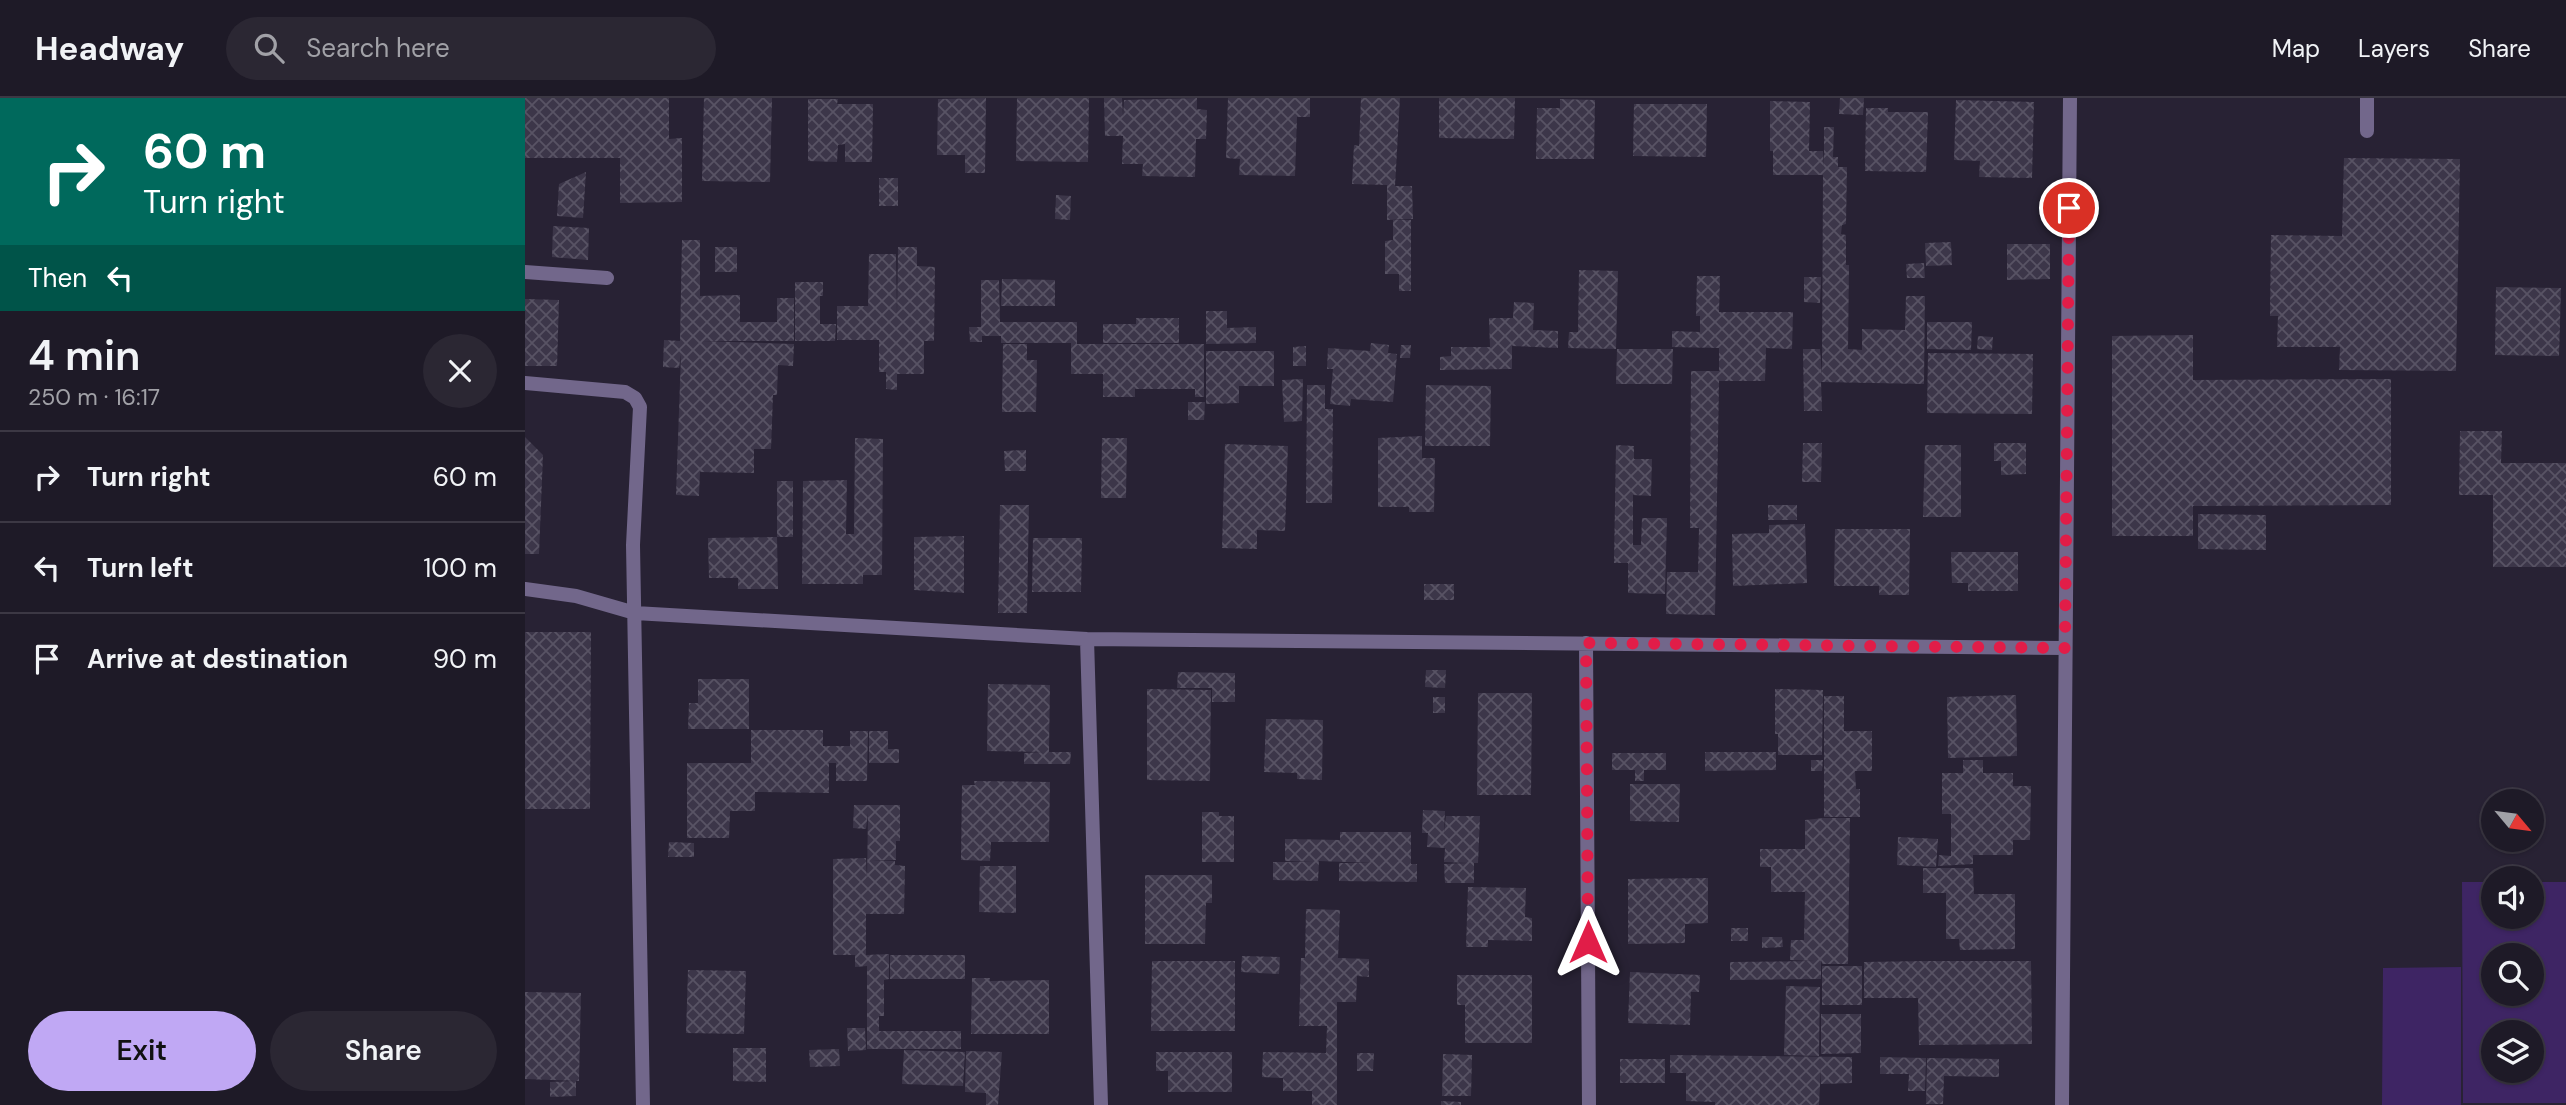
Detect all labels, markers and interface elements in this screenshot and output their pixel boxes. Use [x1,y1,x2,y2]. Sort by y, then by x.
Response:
search box [226,17,716,80]
text: Headway [35,27,184,70]
icon: search [250,29,288,67]
text: Search here [306,31,450,65]
text: Map [2272,33,2320,64]
text: Layers [2358,33,2430,64]
text: Share [2468,33,2531,64]
text: 60 m [143,119,266,183]
icon: right [28,126,119,217]
pin [2039,178,2099,238]
text: Turn right [143,181,285,223]
icon: arrive [2050,189,2088,227]
icon: left [101,259,139,297]
text: Then [28,261,87,295]
text: 4 min [28,328,140,383]
button: close [423,334,497,408]
text: 250 m · 16:17 [28,382,160,412]
icon: right [28,458,66,496]
text: Turn right [87,460,211,494]
text: 60 m [433,460,497,494]
icon: left [28,549,66,587]
text: Turn left [87,551,194,585]
text: 100 m [423,551,497,585]
icon: arrive [28,640,66,678]
text: Arrive at destination [87,642,348,676]
text: 90 m [433,642,497,676]
north arrow [2481,789,2545,852]
map controls [2481,789,2544,1083]
button: sound [2481,866,2544,929]
position arrow [1551,905,1625,979]
button: search [2481,943,2544,1006]
button: Exit [28,1011,256,1091]
button: Share [270,1011,497,1091]
button: layers [2481,1020,2544,1083]

